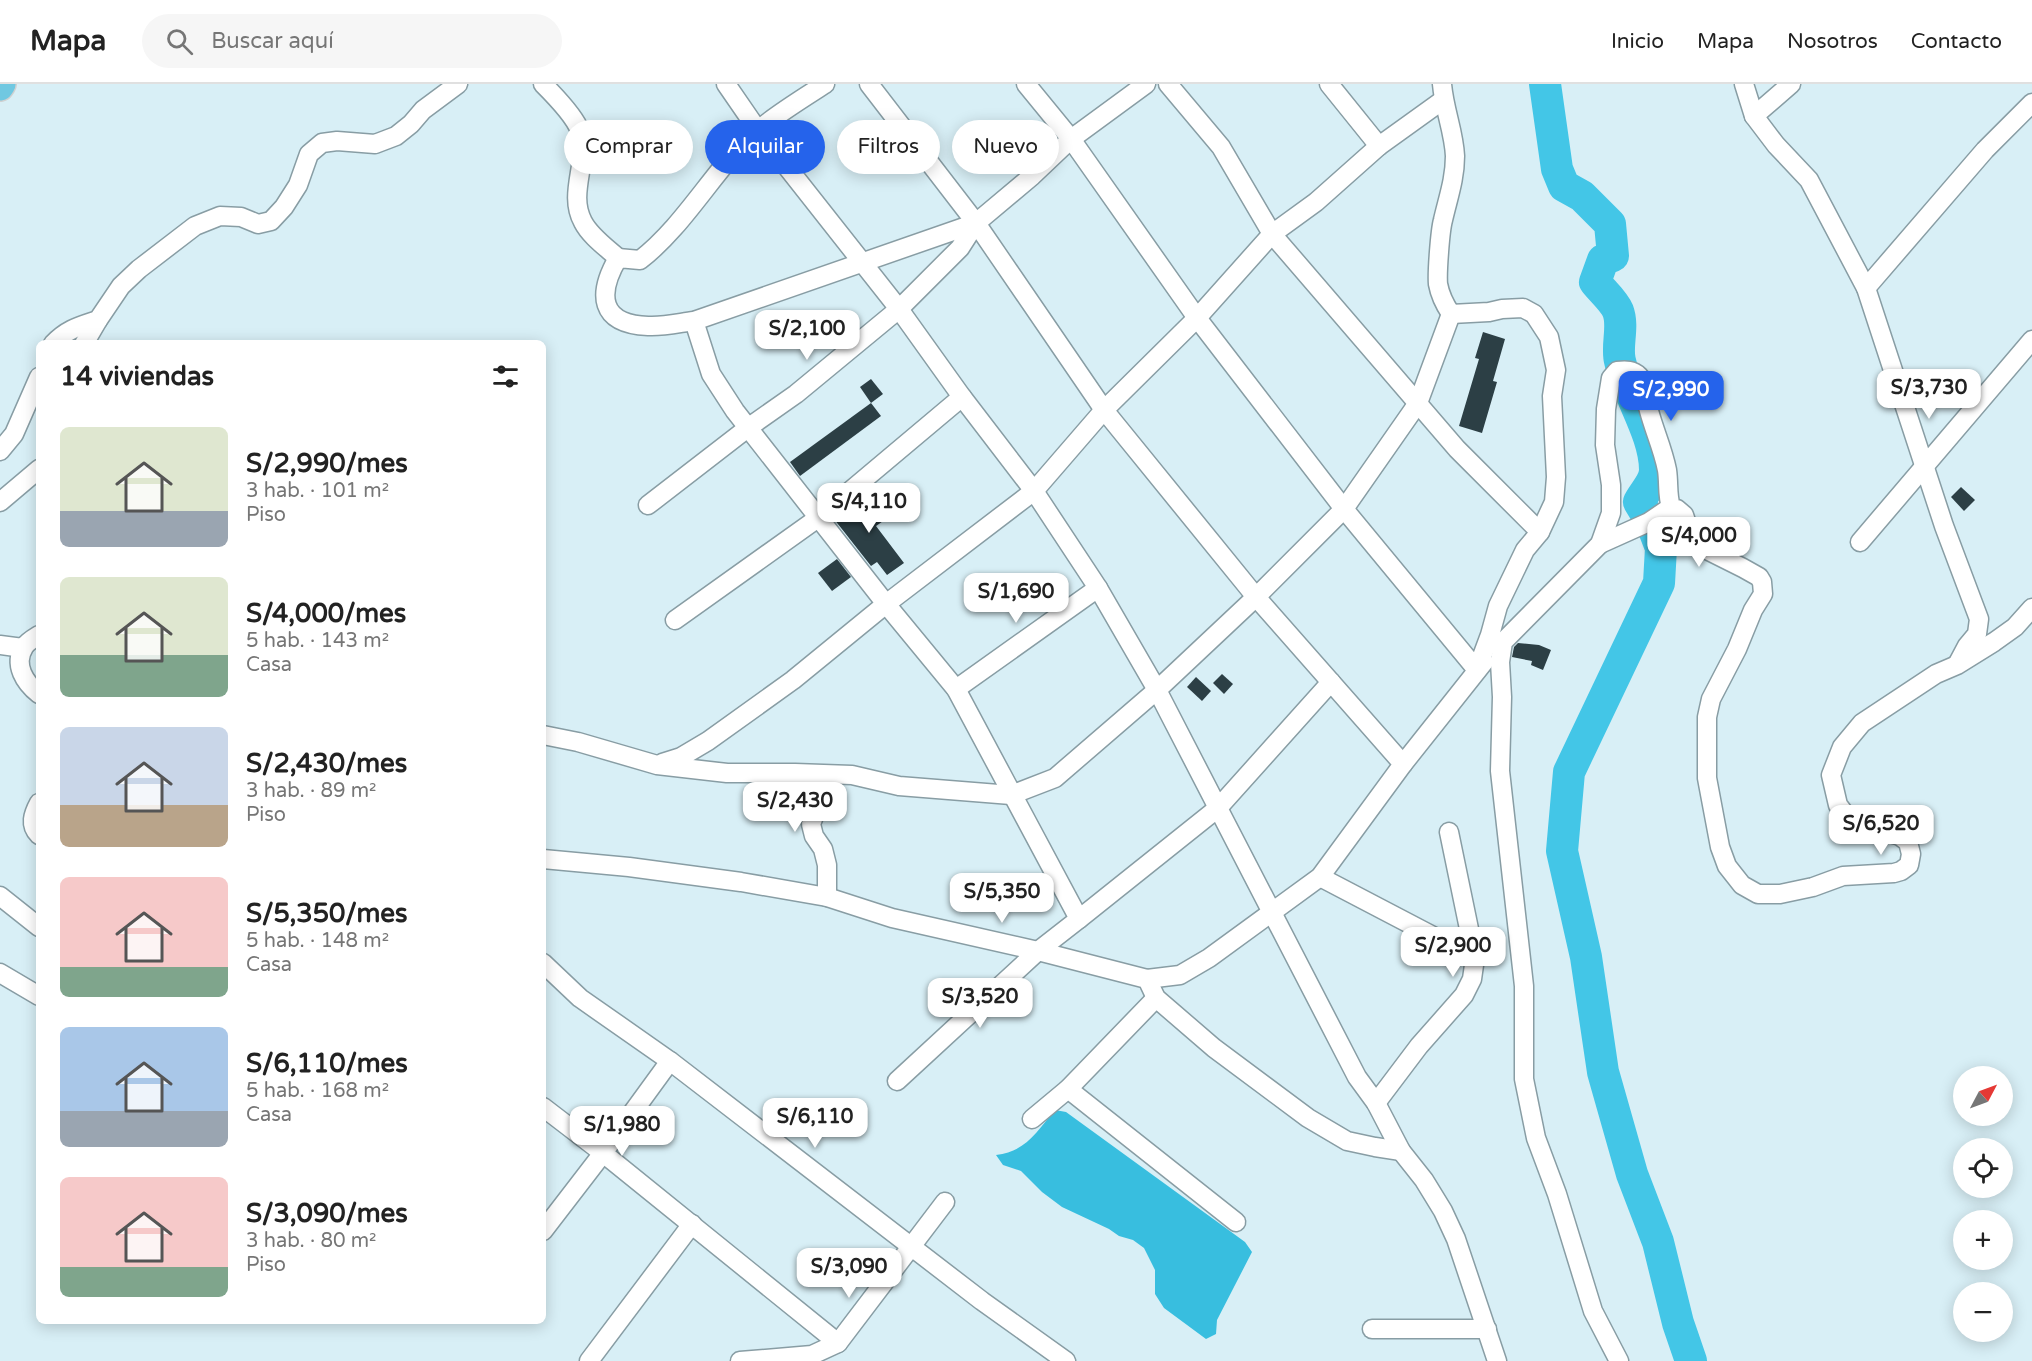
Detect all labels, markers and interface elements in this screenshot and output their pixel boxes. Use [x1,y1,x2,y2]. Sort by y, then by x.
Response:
search box [142,14,562,68]
text: Mapa [30,24,106,58]
icon: search [163,25,196,58]
text: Buscar aquí [211,28,334,54]
text: Inicio [1611,29,1664,54]
text: Mapa [1697,29,1754,54]
text: Nosotros [1787,29,1878,54]
text: Contacto [1911,29,2002,54]
chip: Comprar [564,120,693,174]
chip: Alquilar [705,120,825,174]
chip: Filtros [837,120,940,174]
chip: Nuevo [952,120,1059,174]
pin: S/2,100 [752,310,862,361]
text: S/2,100 [769,317,845,341]
icon: filters [489,360,522,393]
text: 14 viviendas [60,361,214,392]
pin: S/3,730 [1874,369,1984,420]
pin: S/2,990 [1616,371,1726,422]
text: S/3,730 [1891,376,1967,400]
text: S/2,990 [1633,378,1709,402]
text: S/2,990/mes [246,448,408,479]
icon: home [108,451,180,523]
text: 3 hab. · 101 m² [246,479,389,503]
pin: S/4,110 [814,483,924,534]
text: S/4,110 [831,490,907,514]
text: Piso [246,503,286,527]
pin: S/4,000 [1644,517,1754,568]
text: S/4,000 [1661,524,1737,548]
pin: S/1,690 [961,573,1071,624]
text: S/1,690 [978,580,1054,604]
text: S/4,000/mes [246,598,406,629]
icon: home [108,601,180,673]
text: 5 hab. · 143 m² [246,629,389,653]
text: Casa [246,653,292,677]
text: S/2,430/mes [246,748,407,779]
icon: home [108,751,180,823]
text: 3 hab. · 89 m² [246,779,376,803]
pin: S/2,430 [740,782,850,833]
text: S/2,430 [757,789,833,813]
text: Piso [246,803,286,827]
pin: S/6,520 [1826,805,1936,856]
text: S/6,520 [1843,812,1919,836]
pin: S/5,350 [947,873,1057,924]
text: S/5,350 [964,880,1040,904]
text: S/5,350/mes [246,898,408,929]
icon: home [108,901,180,973]
pin: S/2,900 [1398,927,1508,978]
text: 5 hab. · 148 m² [246,929,389,953]
text: S/2,900 [1415,934,1491,958]
text: Casa [246,953,292,977]
pin: S/3,520 [925,978,1035,1029]
text: S/3,520 [942,985,1018,1009]
text: S/6,110/mes [246,1048,408,1079]
icon: home [108,1051,180,1123]
north arrow [1953,1066,2013,1126]
map controls [1953,1066,2013,1342]
text: 5 hab. · 168 m² [246,1079,389,1103]
pin: S/6,110 [760,1098,870,1149]
text: Casa [246,1103,292,1127]
text: S/6,110 [777,1105,853,1129]
pin: S/1,980 [567,1106,677,1157]
text: S/1,980 [584,1113,660,1137]
button: locate [1953,1138,2013,1198]
text: S/3,090/mes [246,1198,408,1229]
icon: home [108,1201,180,1273]
button: + [1953,1210,2013,1270]
text: 3 hab. · 80 m² [246,1229,376,1253]
pin: S/3,090 [794,1248,904,1299]
text: Piso [246,1253,286,1277]
text: S/3,090 [811,1255,887,1279]
button: − [1953,1282,2013,1342]

